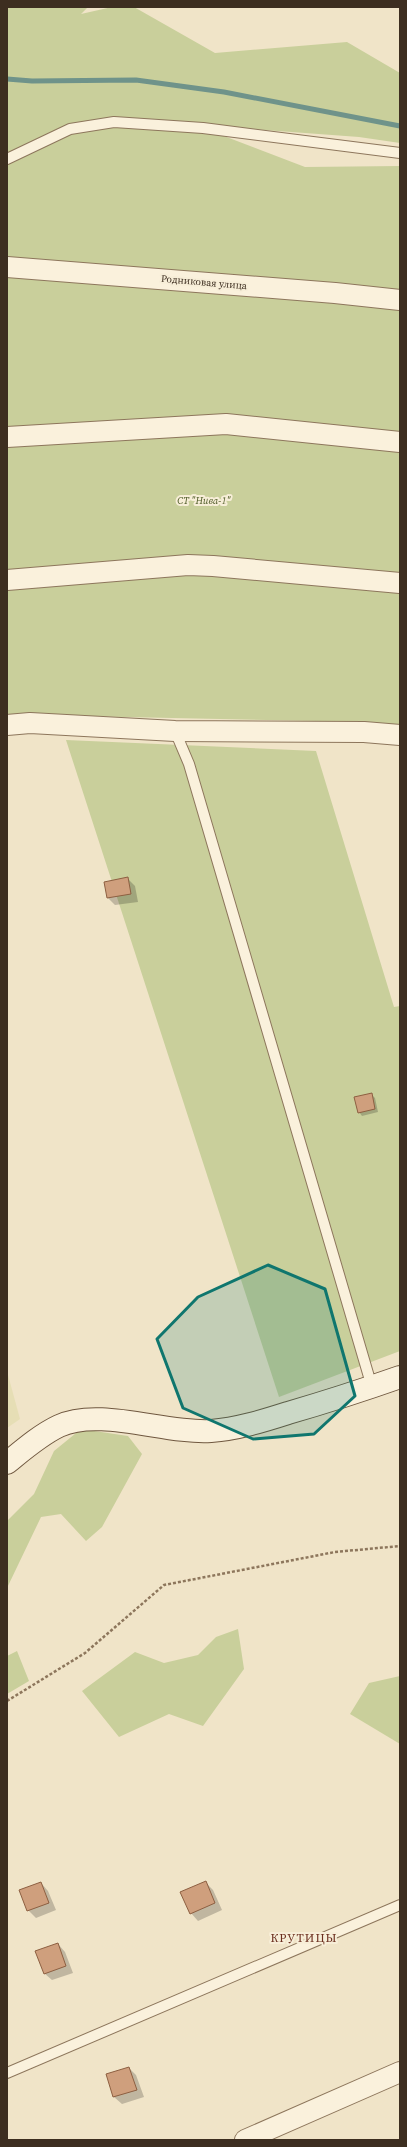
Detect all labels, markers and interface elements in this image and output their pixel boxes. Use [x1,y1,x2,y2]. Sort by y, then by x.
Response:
street label: Родниковая улица [160,272,248,292]
park label: СТ "Нива-1" [177,494,232,507]
district label: КРУТИЦЫ [270,1930,338,1946]

